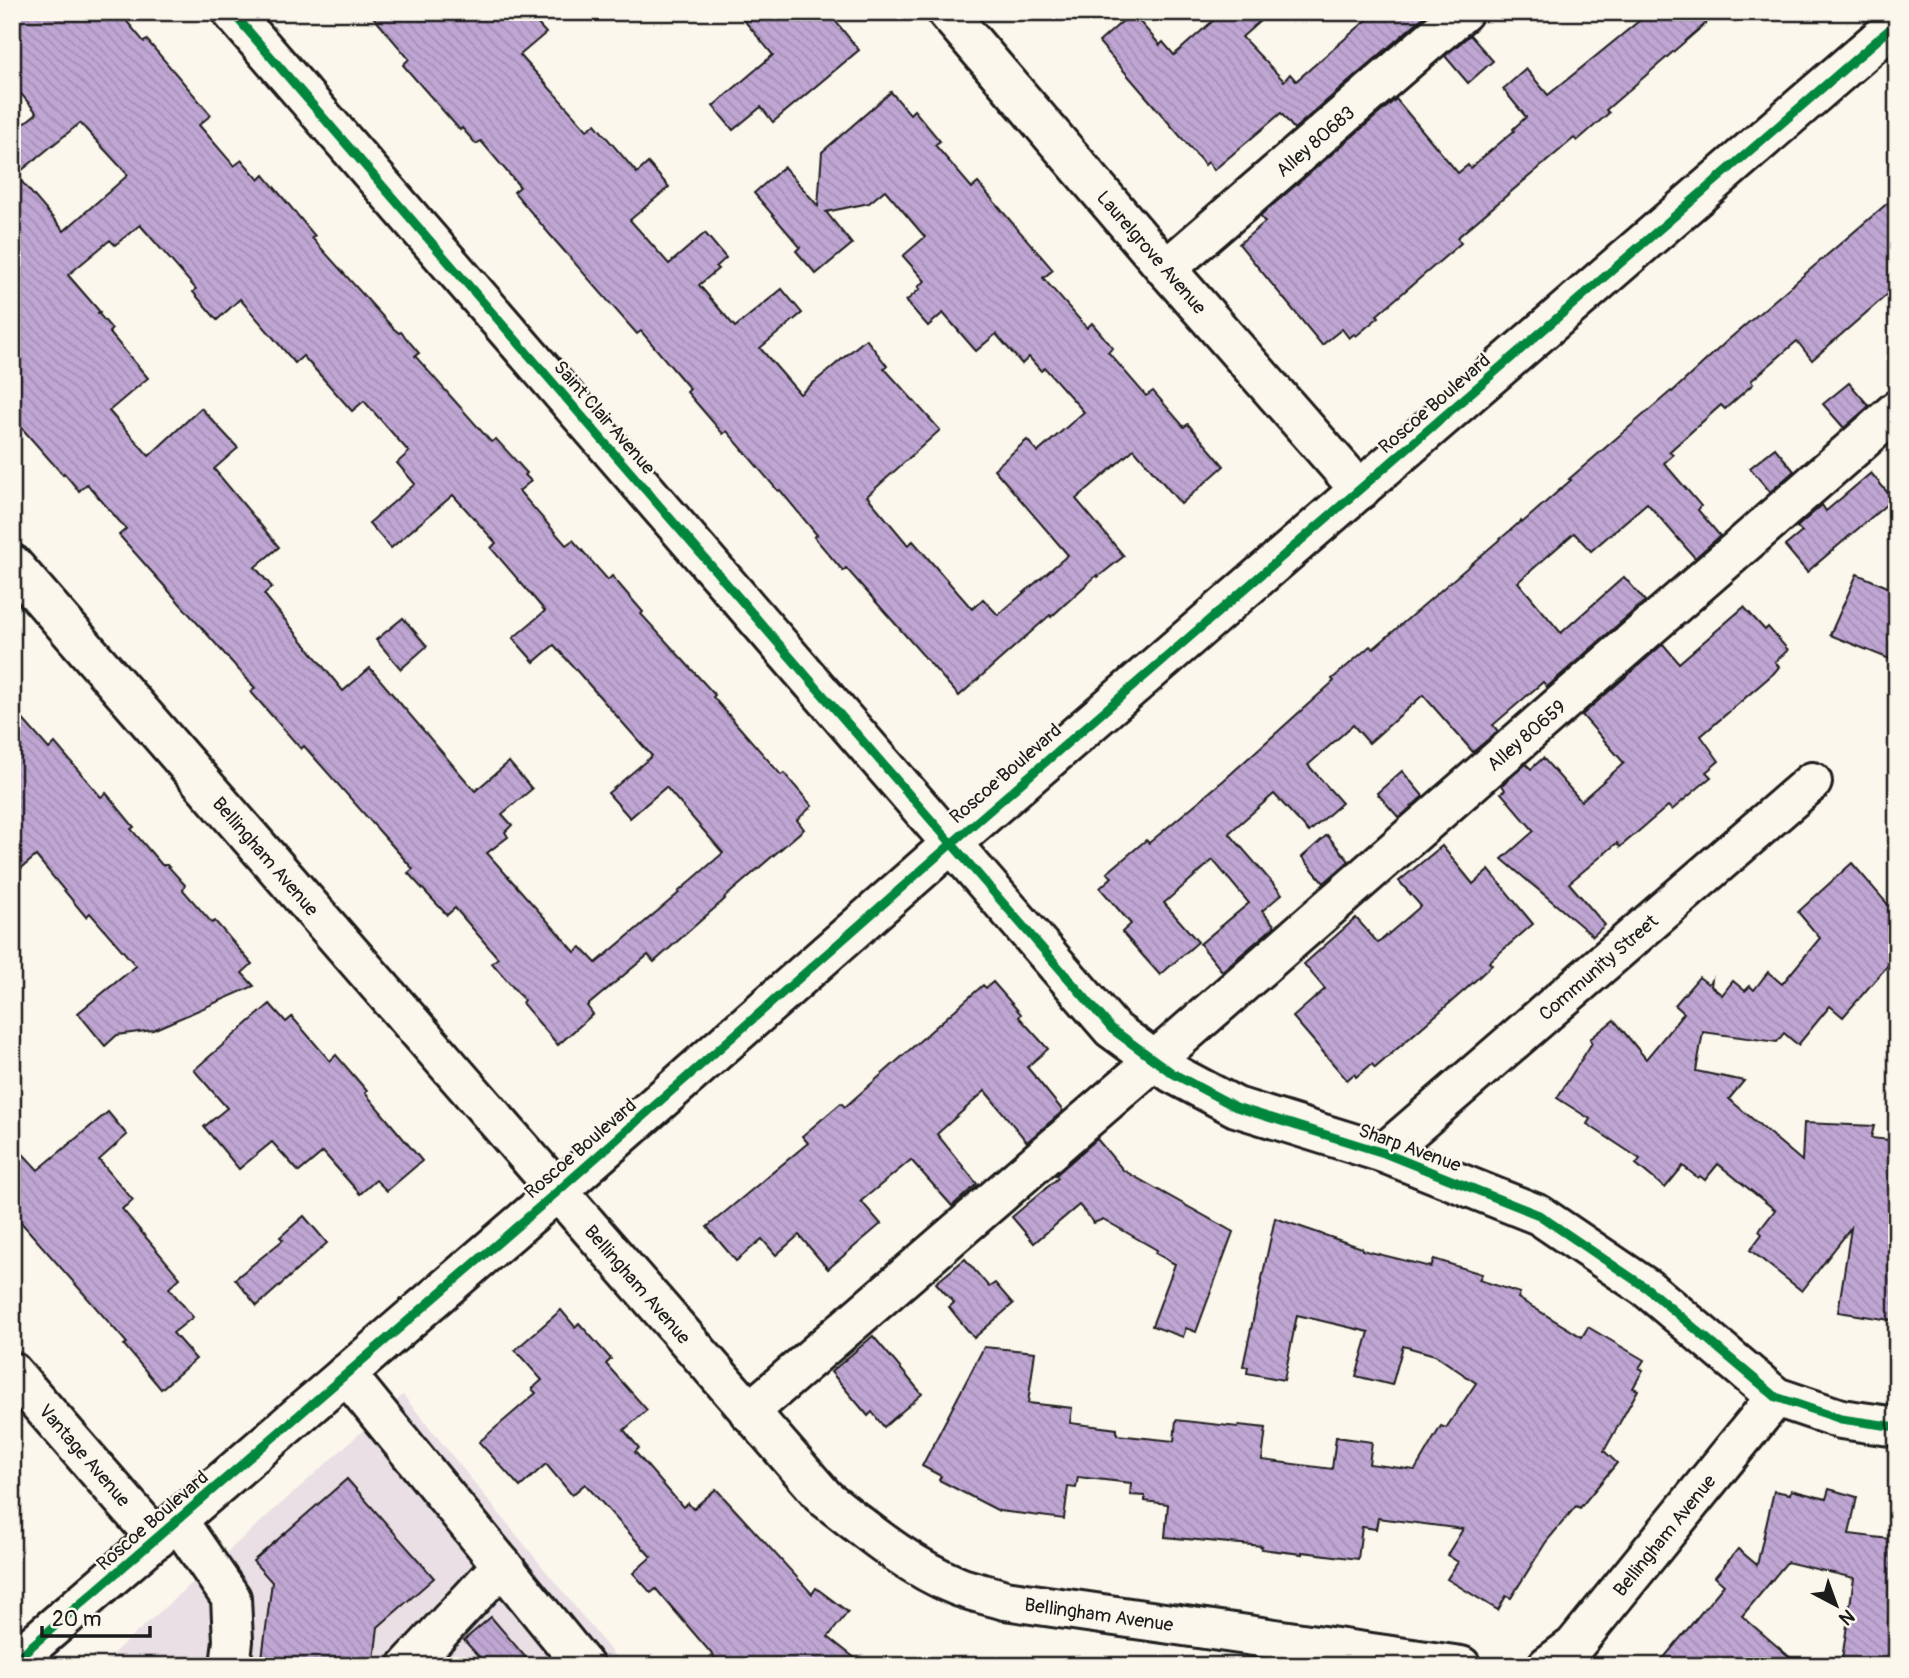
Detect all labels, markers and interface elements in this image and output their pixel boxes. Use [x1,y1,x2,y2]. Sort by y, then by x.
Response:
street label: Alley 80683 [1271,101,1360,183]
street label: Laurelgrove Avenue [1091,186,1212,320]
street label: Roscoe Boulevard [1374,349,1496,459]
street label: Saint Clair Avenue [548,356,661,480]
street label: Alley 80659 [1482,695,1571,777]
street label: Roscoe Boulevard [945,719,1067,829]
street label: Bellingham Avenue [207,792,324,922]
street label: Community Street [1534,909,1663,1026]
street label: Roscoe Boulevard [520,1094,642,1204]
street label: Sharp Avenue [1355,1118,1465,1178]
street label: Bellingham Avenue [579,1220,696,1350]
street label: Vantage Avenue [33,1399,136,1512]
street label: Roscoe Boulevard [92,1466,214,1576]
street label: Bellingham Avenue [1608,1469,1722,1601]
north arrow [1800,1570,1870,1640]
street label: Bellingham Avenue [1023,1593,1175,1637]
scale bar [42,1594,150,1638]
text: N [1834,1604,1859,1630]
text: 20 m [52,1606,101,1633]

